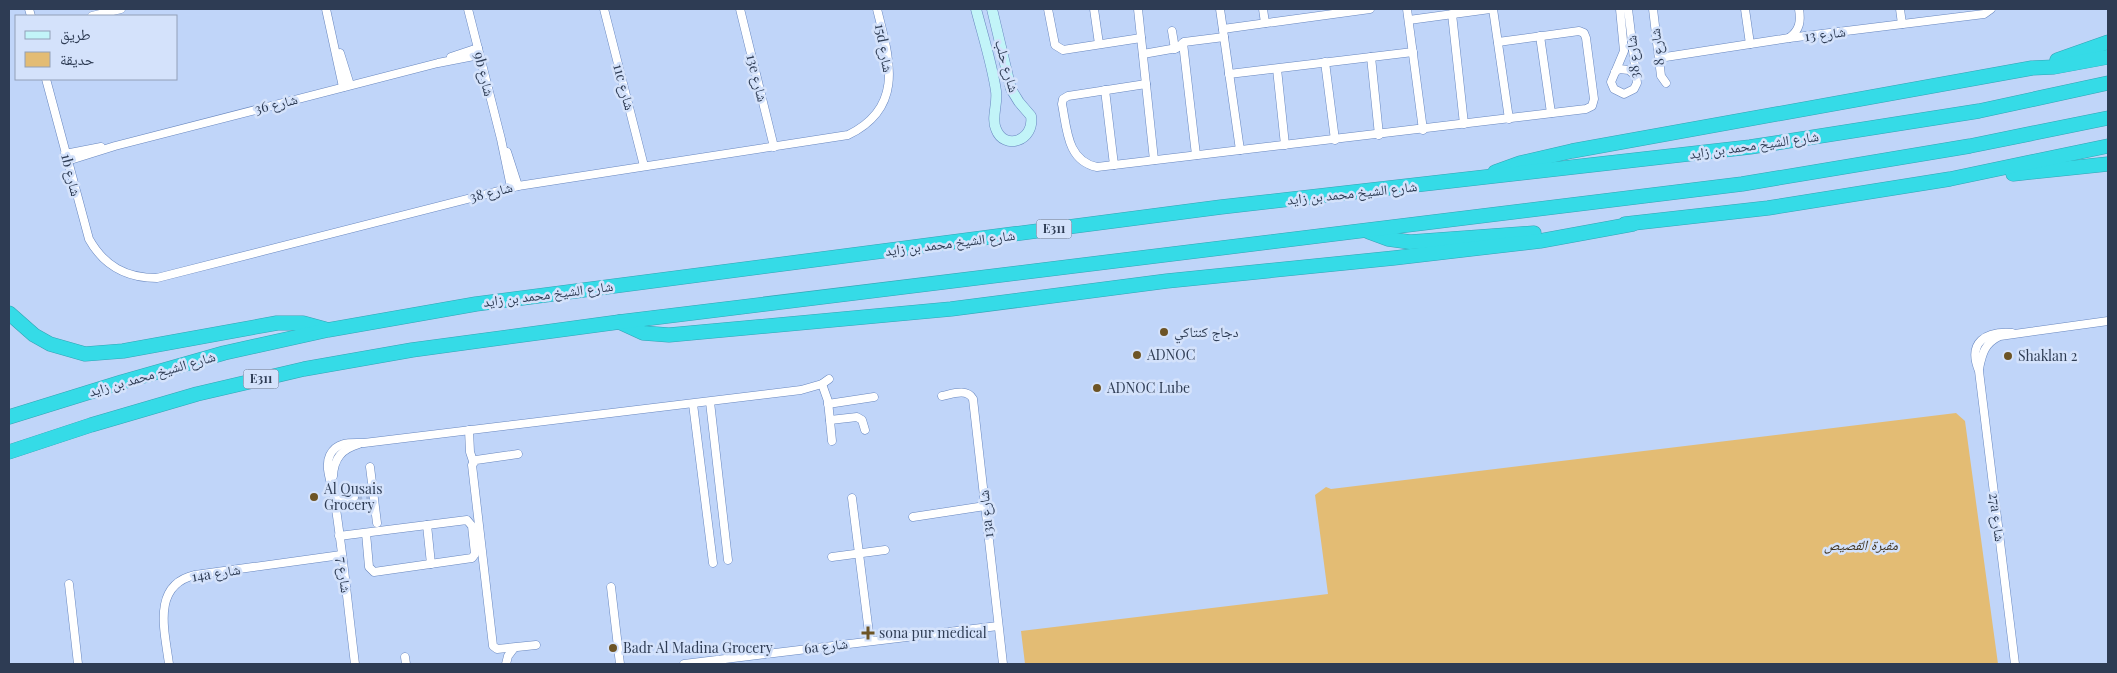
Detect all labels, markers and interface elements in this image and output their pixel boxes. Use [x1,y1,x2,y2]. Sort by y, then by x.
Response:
legend [15,15,178,80]
street label: 15d شارع [870,22,898,74]
street label: شارع 13 [1803,22,1847,46]
text: طريق [60,24,91,45]
street label: شارع 8 [1645,27,1669,67]
street label: شارع 38 [1621,34,1645,80]
street label: شارع حلب [990,37,1024,95]
text: حديقة [60,49,95,69]
street label: 9b شارع [469,50,499,98]
street label: 13e شارع [741,52,773,104]
street label: 11c شارع [608,62,640,112]
street label: شارع 36 [252,89,300,119]
street label: شارع الشيخ محمد بن زايد [1688,126,1820,164]
street label: 1b شارع [56,152,86,198]
street label: شارع الشيخ محمد بن زايد [1286,176,1418,210]
street label: شارع 38 [467,177,515,207]
road number: E311 [1036,220,1072,238]
street label: شارع الشيخ محمد بن زايد [884,225,1016,261]
street label: شارع الشيخ محمد بن زايد [482,276,614,312]
place label: دجاج كنتاكي [1174,322,1239,344]
marker: دجاج كنتاكي [1158,326,1170,338]
place label: ADNOC [1146,345,1195,364]
street label: شارع الشيخ محمد بن زايد [86,346,218,402]
place label: Shaklan 2 [2018,346,2078,365]
marker: ADNOC [1131,349,1143,361]
marker: Shaklan 2 [2002,350,2014,362]
road number: E311 [244,369,278,388]
place label: ADNOC Lube [1106,378,1190,397]
marker: ADNOC Lube [1091,382,1103,394]
place label: Al Qusais Grocery [323,479,382,514]
street label: 13a شارع [974,489,998,539]
marker: Al Qusais Grocery [308,491,320,503]
street label: 27a شارع [1984,491,2010,543]
park label: مقبرة القصيص [1824,535,1899,554]
street label: شارع 7 [332,556,356,594]
street label: 14a شارع [190,559,242,587]
place label: sona pur medical [879,623,987,642]
marker: sona pur medical [861,626,875,640]
street label: 6a شارع [803,633,849,659]
place label: Badr Al Madina Grocery [623,638,773,657]
marker: Badr Al Madina Grocery [607,642,619,654]

